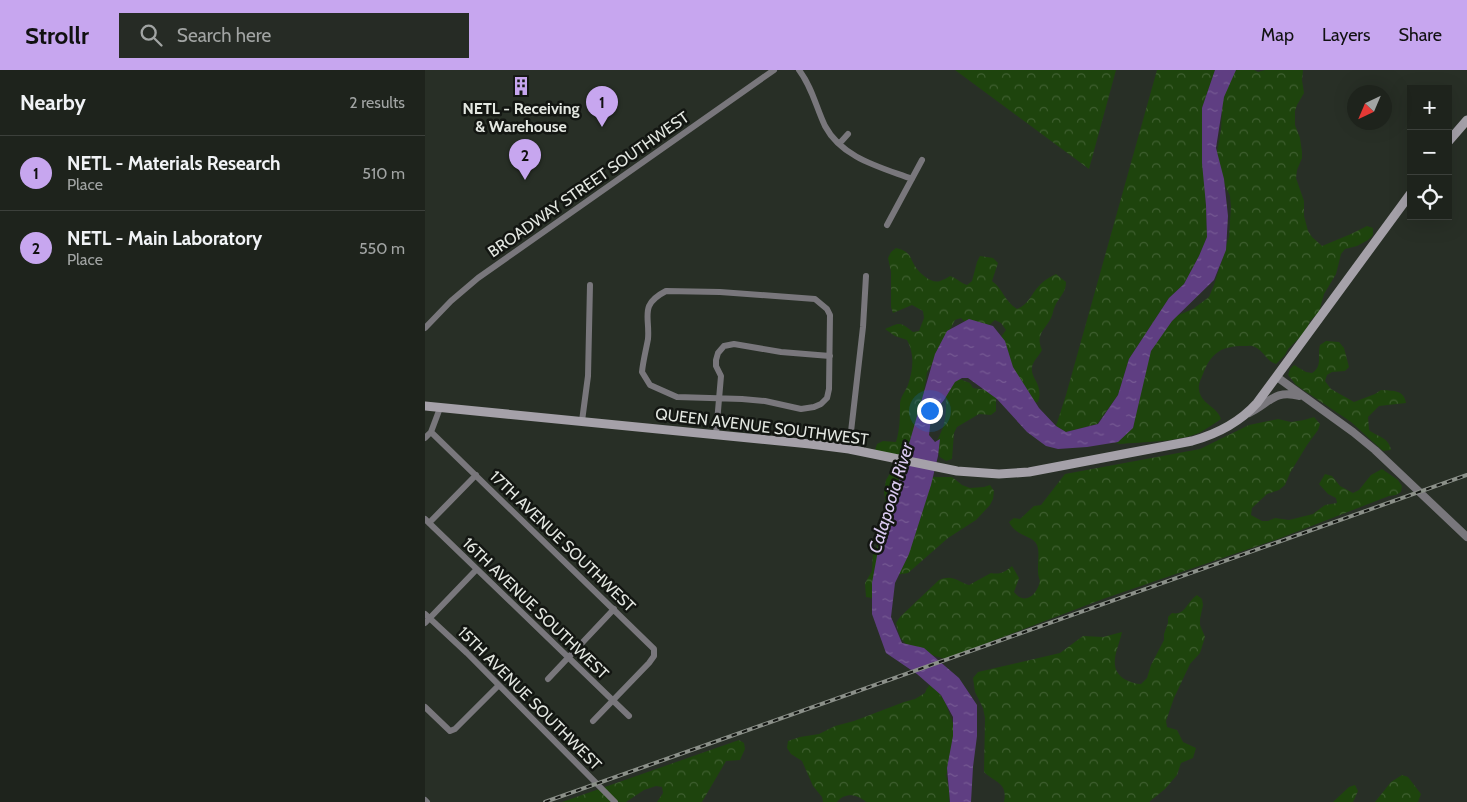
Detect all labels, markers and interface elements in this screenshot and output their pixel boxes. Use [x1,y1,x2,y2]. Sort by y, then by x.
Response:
search box [119,13,469,58]
text: Strollr [25,21,89,50]
icon: search [137,21,165,49]
text: Search here [177,24,271,47]
text: Map [1261,24,1294,46]
text: Layers [1322,24,1371,46]
text: Share [1399,24,1442,46]
building icon: NETL - Receiving & Warehouse [510,75,532,97]
north arrow [1347,85,1392,130]
map controls [1407,85,1452,220]
button: + [1407,85,1452,130]
pin: 1 [586,86,618,127]
text: Nearby [20,90,86,115]
text: 2 results [349,93,405,112]
place label: NETL - Receiving & Warehouse [462,99,580,136]
street label: BROADWAY STREET SOUTHWEST [484,107,693,261]
button: − [1407,130,1452,175]
pin: 2 [509,139,541,180]
text: NETL - Materials Research [67,152,281,175]
text: 1 [33,164,39,183]
text: 510 m [362,164,405,183]
text: Place [67,175,103,194]
button: locate [1407,175,1452,220]
text: NETL - Main Laboratory [67,227,262,250]
text: 2 [32,239,40,258]
text: 550 m [359,239,405,258]
text: Place [67,250,103,269]
your location [917,398,943,424]
street label: QUEEN AVENUE SOUTHWEST [654,404,870,449]
water label: Calapooia River [864,439,919,556]
street label: 17TH AVENUE SOUTHWEST [486,467,640,616]
street label: 16TH AVENUE SOUTHWEST [459,534,613,683]
street label: 15TH AVENUE SOUTHWEST [454,623,606,774]

